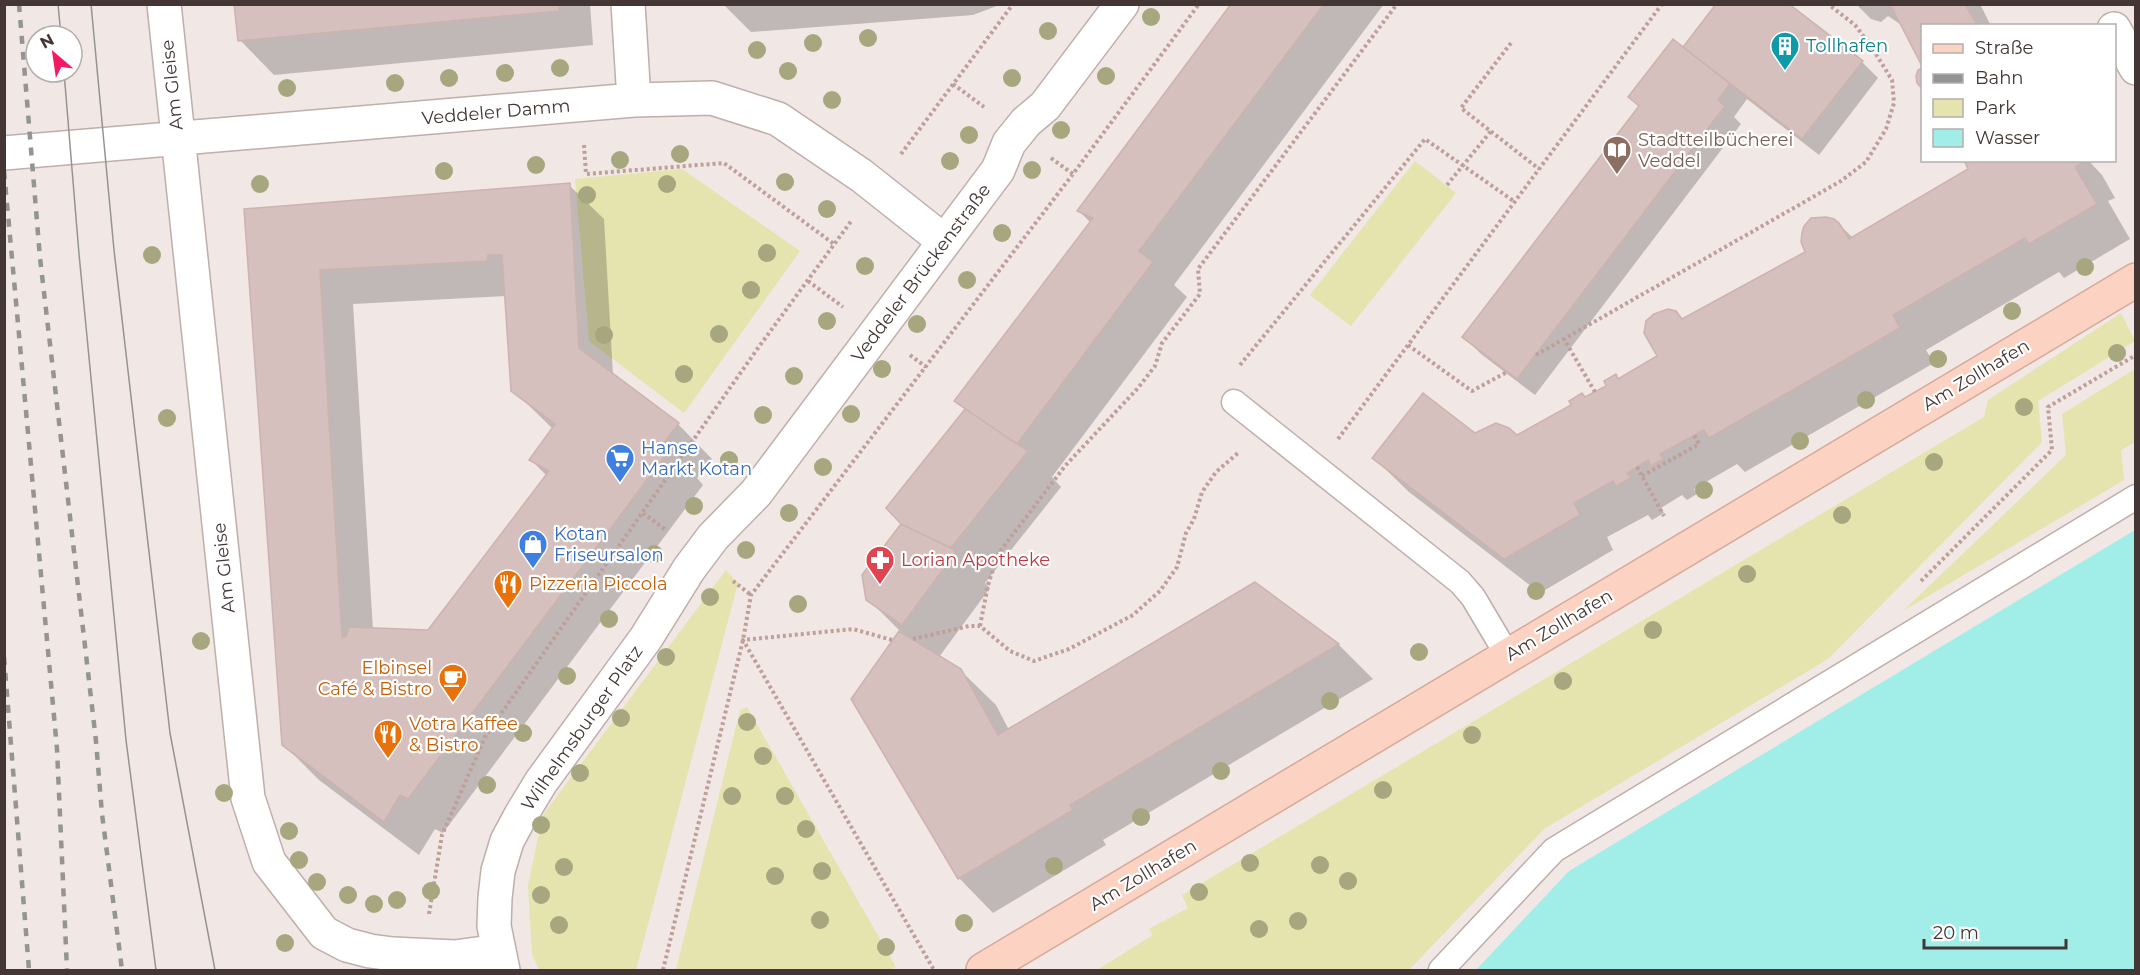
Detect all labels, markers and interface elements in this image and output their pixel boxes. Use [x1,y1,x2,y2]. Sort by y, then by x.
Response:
north arrow [24,24,84,84]
legend [1921,24,2116,162]
text: N [37,30,57,53]
building icon: Tollhafen [1769,30,1801,72]
place label: Tollhafen [1806,35,1888,57]
text: Straße [1975,37,2034,59]
street label: Am Gleise [156,39,188,131]
text: Bahn [1975,67,2024,89]
street label: Veddeler Damm [421,95,571,129]
text: Park [1975,97,2016,119]
text: Wasser [1975,127,2040,149]
place label: Stadtteilbücherei Veddel [1638,129,1793,172]
library icon: Stadtteilbücherei Veddel [1601,134,1633,176]
street label: Veddeler Brückenstraße [847,179,995,367]
street label: Am Zollhafen [1919,334,2033,416]
place label: Hanse Markt Kotan [641,437,752,480]
supermarket icon: Hanse Markt Kotan [604,442,636,484]
street label: Am Gleise [208,522,240,614]
place label: Kotan Friseursalon [554,523,664,566]
shop icon: Kotan Friseursalon [517,528,549,570]
pharmacy icon: Lorian Apotheke [864,544,896,586]
place label: Lorian Apotheke [901,549,1050,571]
restaurant icon: Pizzeria Piccola [492,568,524,610]
place label: Pizzeria Piccola [529,573,668,595]
street label: Am Zollhafen [1502,584,1616,666]
street label: Wilhelmsburger Platz [517,641,647,815]
place label: Elbinsel Café & Bistro [318,657,432,700]
cafe icon: Elbinsel Café & Bistro [437,662,469,704]
place label: Votra Kaffee & Bistro [409,713,518,756]
restaurant icon: Votra Kaffee & Bistro [372,718,404,760]
street label: Am Zollhafen [1086,834,1200,916]
scale bar [1924,912,2066,950]
text: 20 m [1933,922,1979,944]

